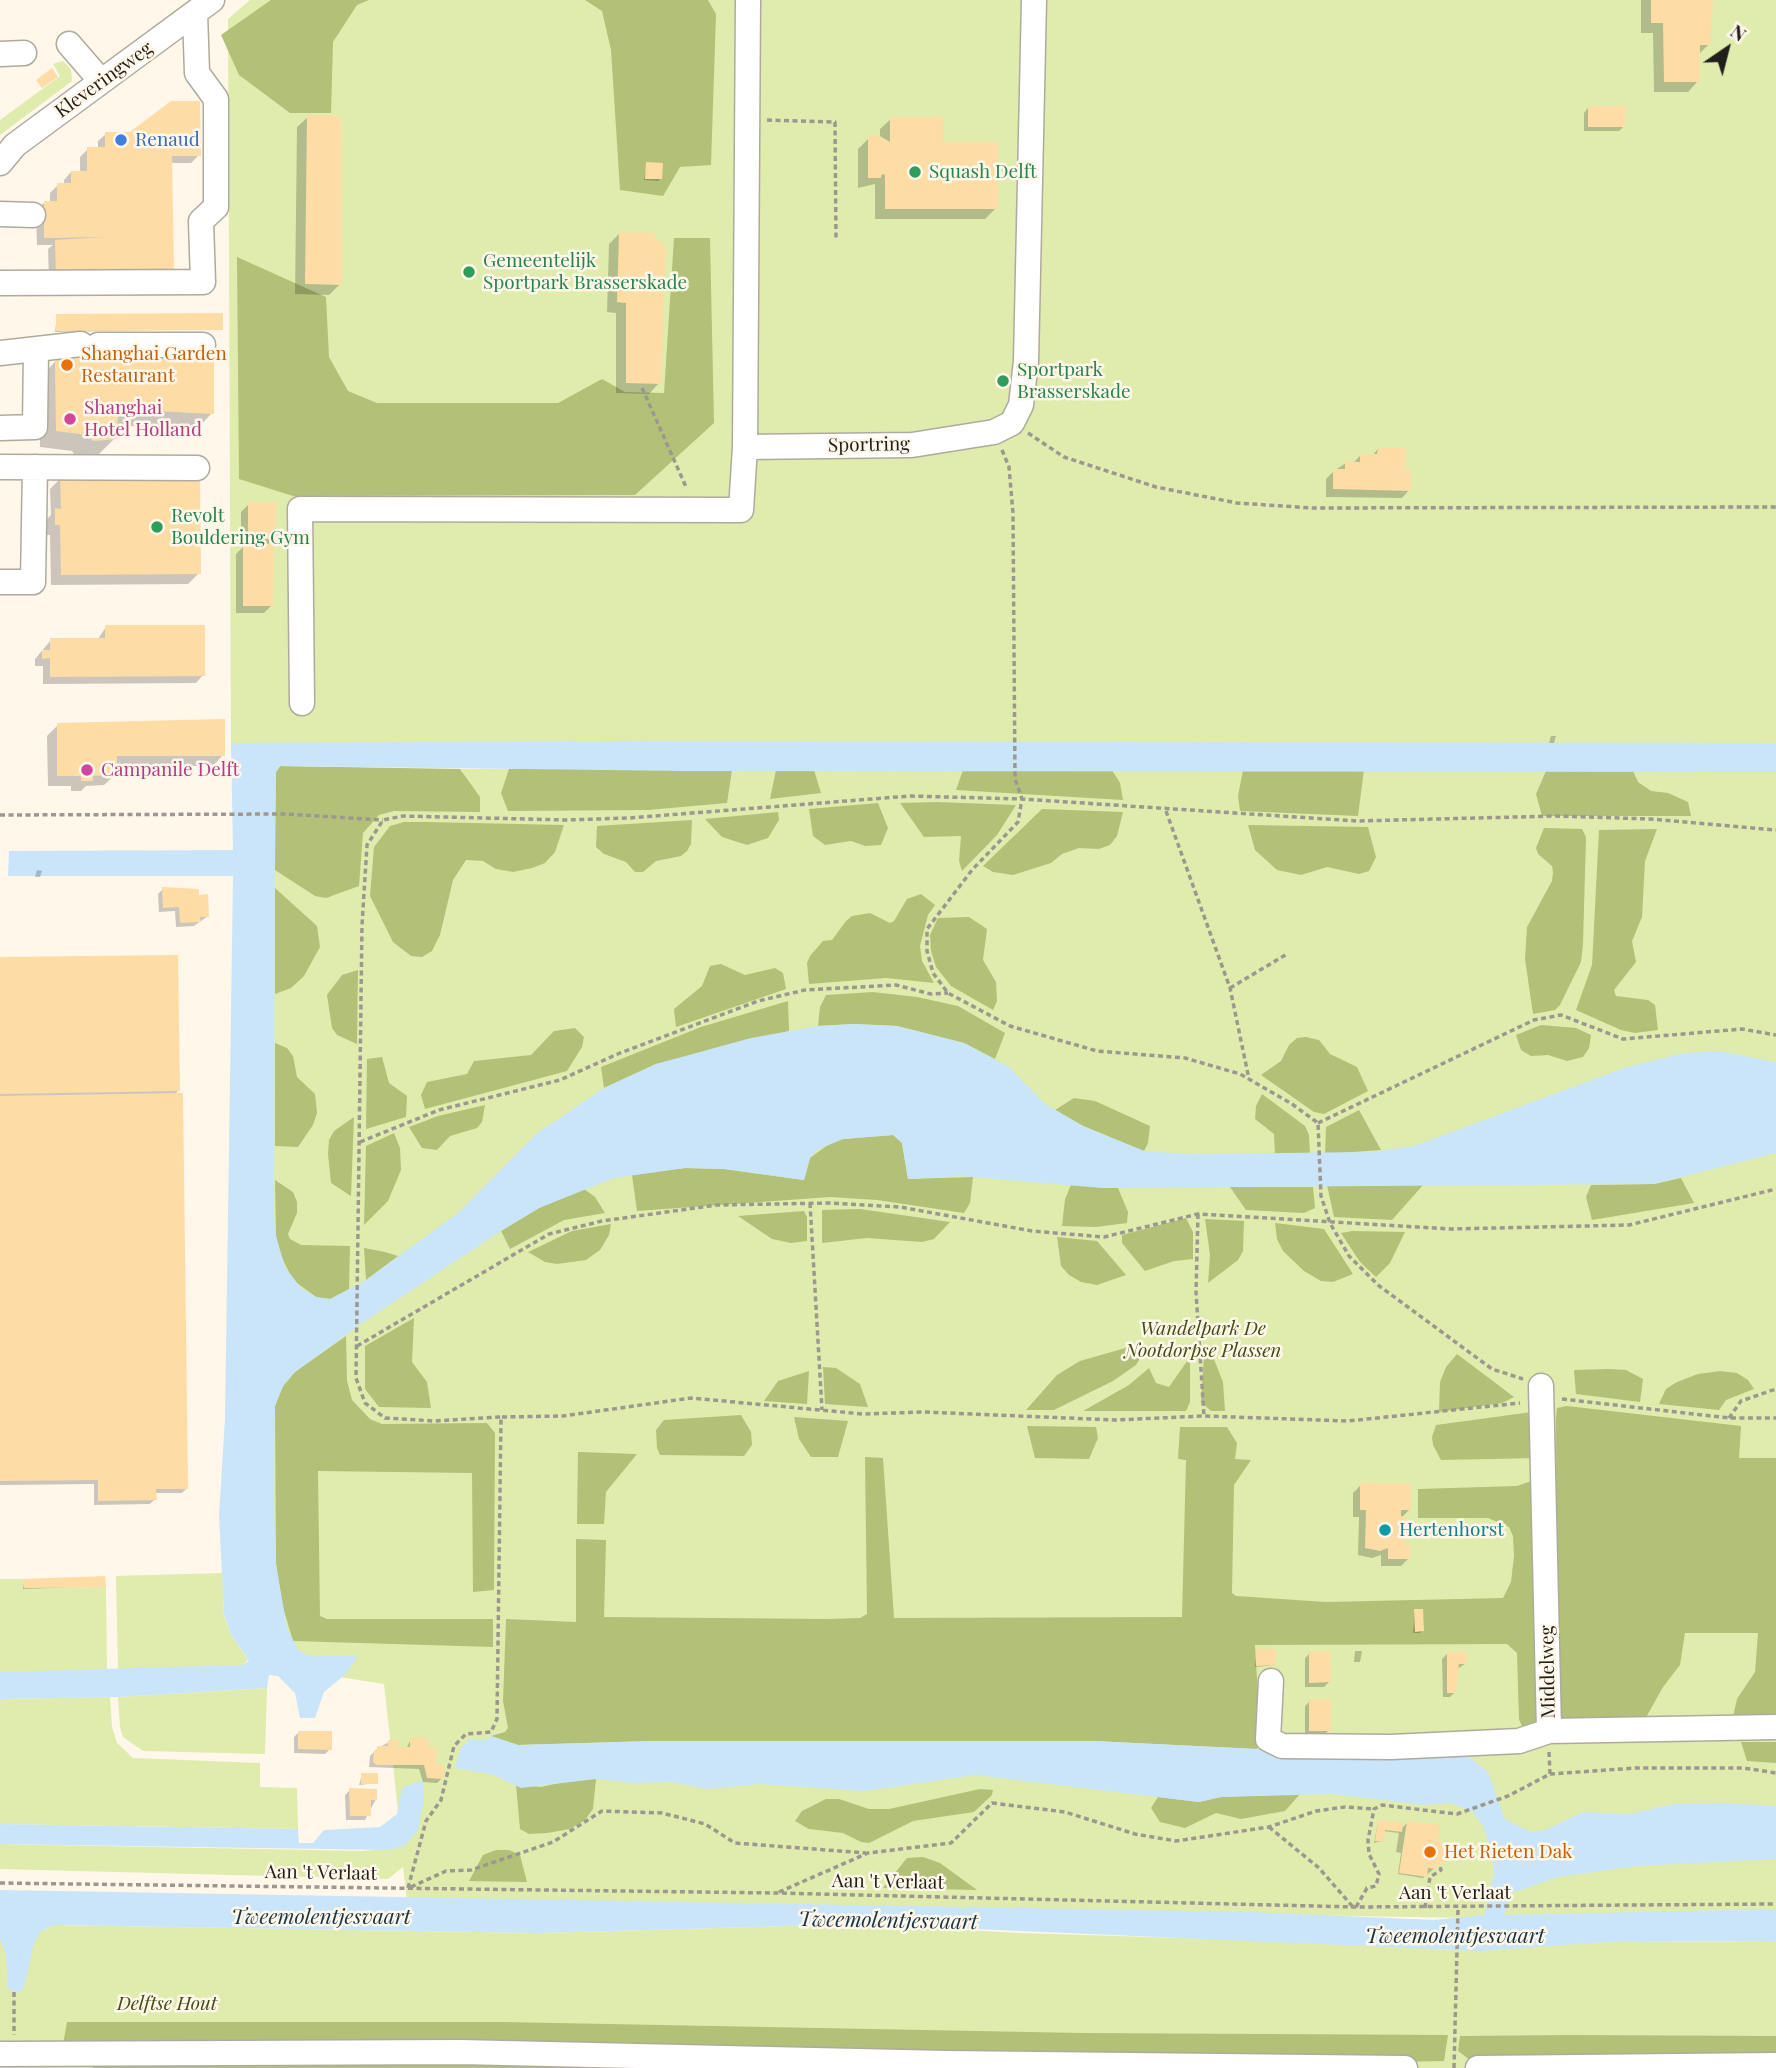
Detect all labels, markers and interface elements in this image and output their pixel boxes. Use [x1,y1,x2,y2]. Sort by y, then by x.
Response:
north arrow [1692,14,1762,84]
text: N [1726,17,1752,46]
street label: Kleveringweg [51,37,157,123]
place label: Renaud [135,129,200,151]
marker: Renaud [113,132,129,148]
place label: Squash Delft [929,161,1037,183]
marker: Squash Delft [907,164,923,180]
place label: Gemeentelijk Sportpark Brasserskade [483,250,687,294]
marker: Gemeentelijk Sportpark Brasserskade [461,264,477,280]
place label: Shanghai Garden Restaurant [81,343,227,387]
marker: Shanghai Garden Restaurant [59,357,75,373]
place label: Sportpark Brasserskade [1017,359,1131,403]
marker: Sportpark Brasserskade [995,373,1011,389]
place label: Shanghai Hotel Holland [84,397,202,441]
marker: Shanghai Hotel Holland [62,411,78,427]
street label: Sportring [828,433,910,457]
place label: Revolt Bouldering Gym [171,505,310,549]
marker: Revolt Bouldering Gym [149,519,165,535]
place label: Campanile Delft [101,759,239,781]
marker: Campanile Delft [79,762,95,778]
park label: Wandelpark De Nootdorpse Plassen [1125,1318,1281,1362]
place label: Hertenhorst [1399,1519,1504,1541]
marker: Hertenhorst [1377,1522,1393,1538]
street label: Middelweg [1536,1625,1560,1719]
place label: Het Rieten Dak [1444,1841,1573,1863]
marker: Het Rieten Dak [1422,1844,1438,1860]
street label: Aan 't Verlaat [265,1861,377,1885]
street label: Aan 't Verlaat [832,1870,944,1894]
street label: Aan 't Verlaat [1399,1882,1511,1904]
water label: Tweemolentjesvaart [231,1904,411,1930]
water label: Tweemolentjesvaart [798,1907,978,1935]
water label: Tweemolentjesvaart [1365,1923,1545,1949]
park label: Delftse Hout [117,1993,217,2015]

